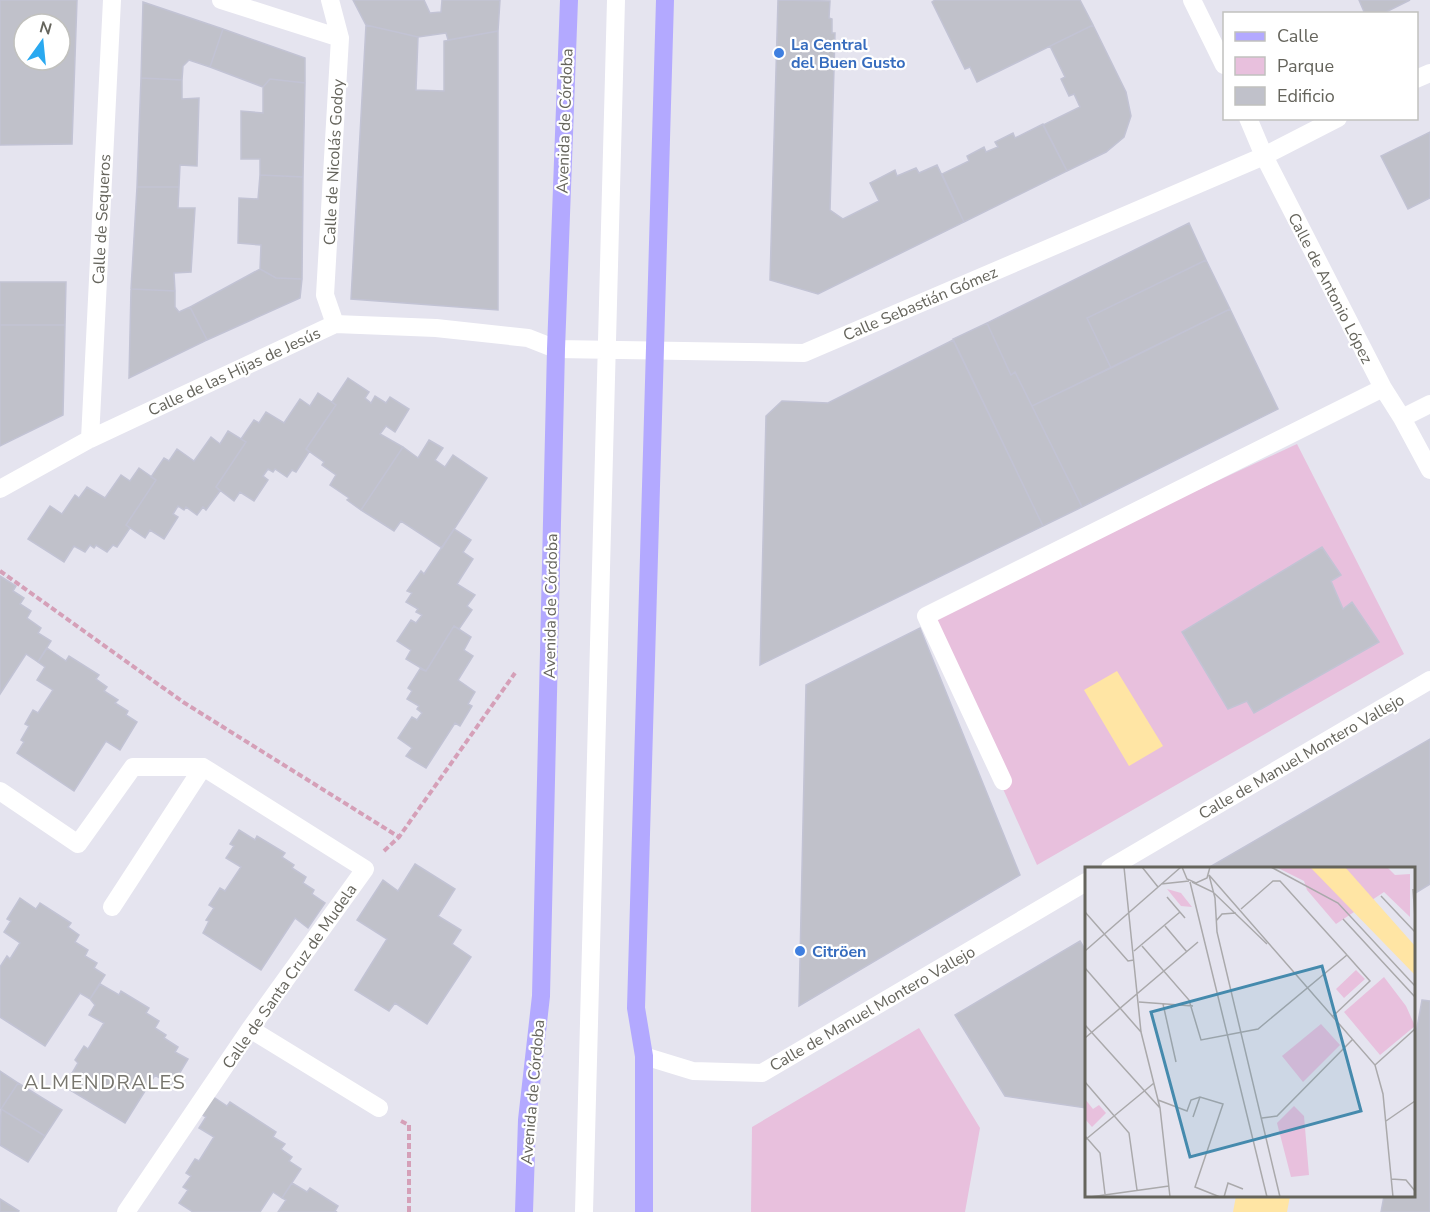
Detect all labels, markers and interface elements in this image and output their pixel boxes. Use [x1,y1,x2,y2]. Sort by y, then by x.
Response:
north arrow [12,12,72,72]
legend [1223,12,1418,120]
text: N [37,16,54,41]
text: Calle [1277,24,1319,48]
place label: La Central del Buen Gusto [791,34,905,74]
marker: La Central del Buen Gusto [772,46,786,60]
street label: Avenida de Córdoba [551,48,579,194]
text: Parque [1277,54,1334,78]
street label: Calle de Nicolás Godoy [319,78,349,246]
text: Edificio [1277,84,1335,108]
street label: Calle de Sequeros [88,153,116,285]
street label: Calle de Antonio López [1282,209,1378,368]
street label: Calle Sebastián Gómez [840,261,1001,346]
street label: Calle de las Hijas de Jesús [145,322,324,422]
street label: Avenida de Córdoba [539,533,563,679]
street label: Calle de Manuel Montero Vallejo [1195,689,1408,825]
inset map [1085,867,1415,1197]
street label: Calle de Santa Cruz de Mudela [217,880,362,1073]
street label: Calle de Manuel Montero Vallejo [766,941,979,1077]
place label: Citröen [812,941,866,963]
marker: Citröen [793,944,807,958]
street label: Avenida de Córdoba [516,1019,550,1165]
district label: ALMENDRALES [24,1069,186,1096]

